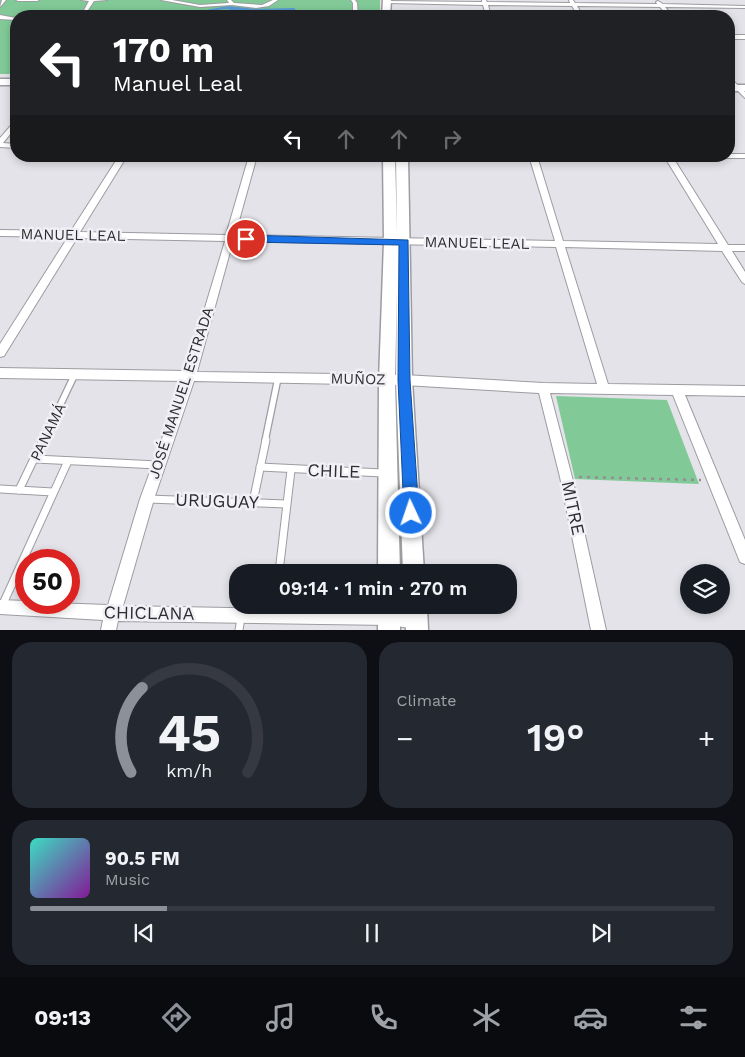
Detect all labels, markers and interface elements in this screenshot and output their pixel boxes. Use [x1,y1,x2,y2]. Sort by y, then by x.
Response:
text: 170 m [113,29,214,71]
icon: left [30,30,95,95]
text: Manuel Leal [113,71,242,96]
icon: left [279,125,307,153]
icon: ahead [332,125,360,153]
icon: ahead [385,125,413,153]
icon: right [438,125,466,153]
pin [225,218,267,260]
street label: MANUEL LEAL [20,225,126,245]
icon: arrive [232,225,260,253]
street label: MANUEL LEAL [424,233,530,253]
street label: JOSÉ MANUEL ESTRADA [145,305,217,481]
street label: MUÑOZ [330,370,386,388]
street label: PANAMÁ [26,400,70,464]
street label: CHILE [307,459,361,482]
street label: MITRE [557,479,589,537]
position arrow [384,486,436,538]
street label: URUGUAY [175,489,260,512]
speed limit sign: 50 [15,549,80,614]
map controls [680,564,730,614]
button: layers [680,564,730,614]
text: 09:14 · 1 min · 270 m [279,577,467,600]
street label: CHICLANA [103,601,195,624]
text: Climate [397,691,457,710]
text: 45 [157,703,221,764]
text: 19° [527,716,585,760]
text: − [397,722,413,755]
text: + [698,722,715,755]
text: km/h [166,760,212,781]
text: 90.5 FM [105,847,180,870]
text: Music [105,870,150,889]
icon: previous [130,919,158,947]
icon: pause [358,919,386,947]
icon: next [587,919,615,947]
icon: directions [159,1000,194,1035]
icon: music [263,1000,298,1035]
icon: phone [366,1000,401,1035]
icon: climate [469,1000,504,1035]
icon: car [573,1000,608,1035]
icon: filters [676,1000,711,1035]
text: 09:13 [34,1005,91,1030]

